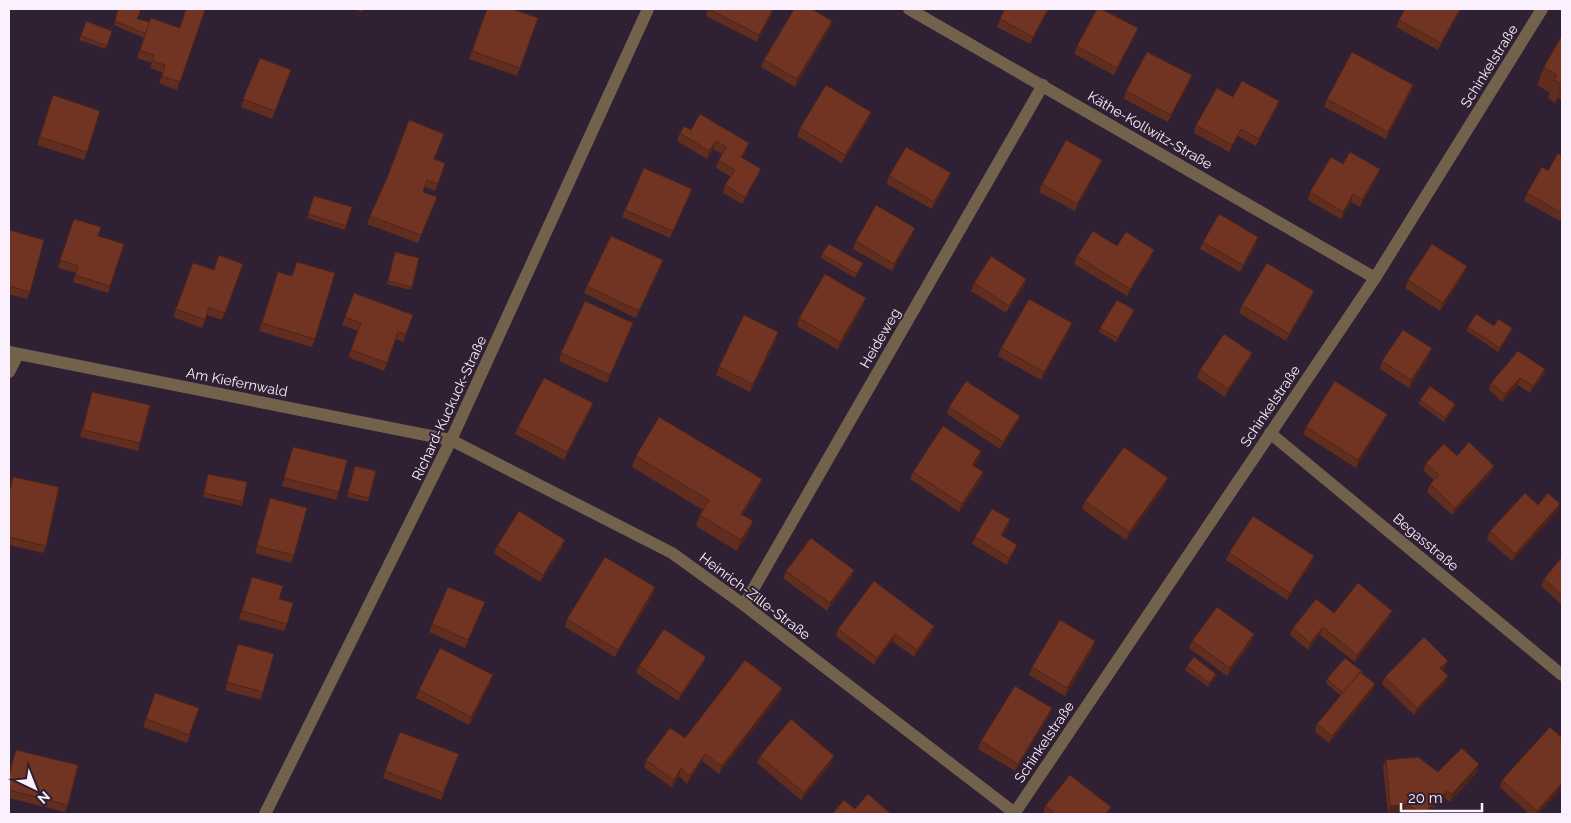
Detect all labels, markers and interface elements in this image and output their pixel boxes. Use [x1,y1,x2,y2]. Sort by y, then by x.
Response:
street label: Schinkelstraße [1457,22,1521,110]
street label: Käthe-Kollwitz-Straße [1085,88,1215,172]
street label: Heideweg [857,305,903,371]
street label: Richard-Kuckuck-Straße [409,333,489,483]
street label: Schinkelstraße [1237,362,1303,450]
street label: Am Kiefernwald [185,364,289,400]
street label: Begasstraße [1390,510,1462,574]
street label: Heinrich-Zille-Straße [697,549,813,643]
street label: Schinkelstraße [1011,698,1077,786]
north arrow [10,763,60,813]
scale bar [1401,780,1482,812]
text: N [35,788,53,807]
text: 20 m [1408,789,1443,807]

